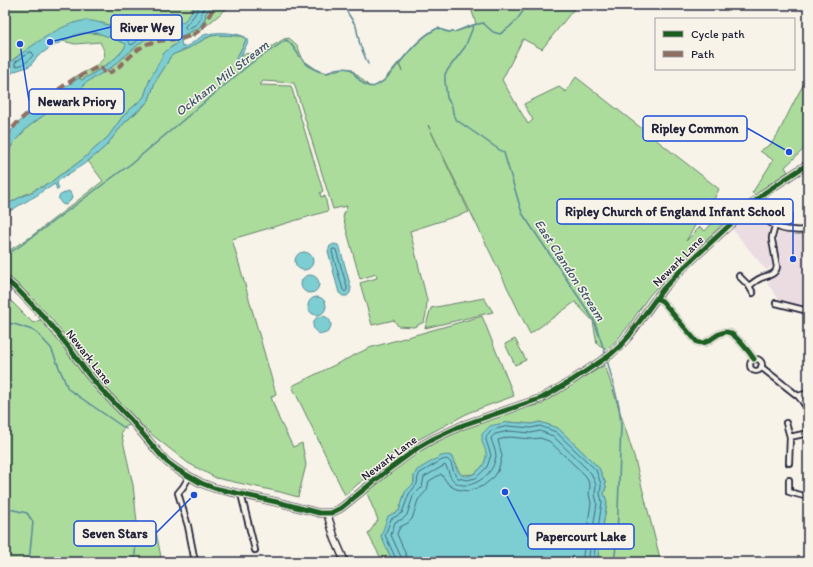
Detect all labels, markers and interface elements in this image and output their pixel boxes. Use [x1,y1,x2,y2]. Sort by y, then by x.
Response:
callout: River Wey [111,15,182,40]
legend [655,18,795,70]
text: River Wey [120,20,175,36]
text: Cycle path [691,27,745,41]
water label: Ockham Mill Stream [172,37,272,119]
text: Path [691,47,714,61]
callout: Newark Priory [29,89,124,114]
text: Newark Priory [38,94,117,110]
callout: Ripley Common [643,116,747,141]
text: Ripley Common [651,121,739,137]
callout: Ripley Church of England Infant School [557,199,793,224]
text: Ripley Church of England Infant School [565,204,785,220]
water label: East Clandon Stream [532,217,608,324]
street label: Newark Lane [650,232,707,289]
street label: Newark Lane [63,327,115,388]
street label: Newark Lane [358,432,420,483]
callout: Seven Stars [74,521,156,546]
callout: Papercourt Lake [528,524,634,549]
text: Seven Stars [82,526,148,541]
text: Papercourt Lake [536,529,626,545]

